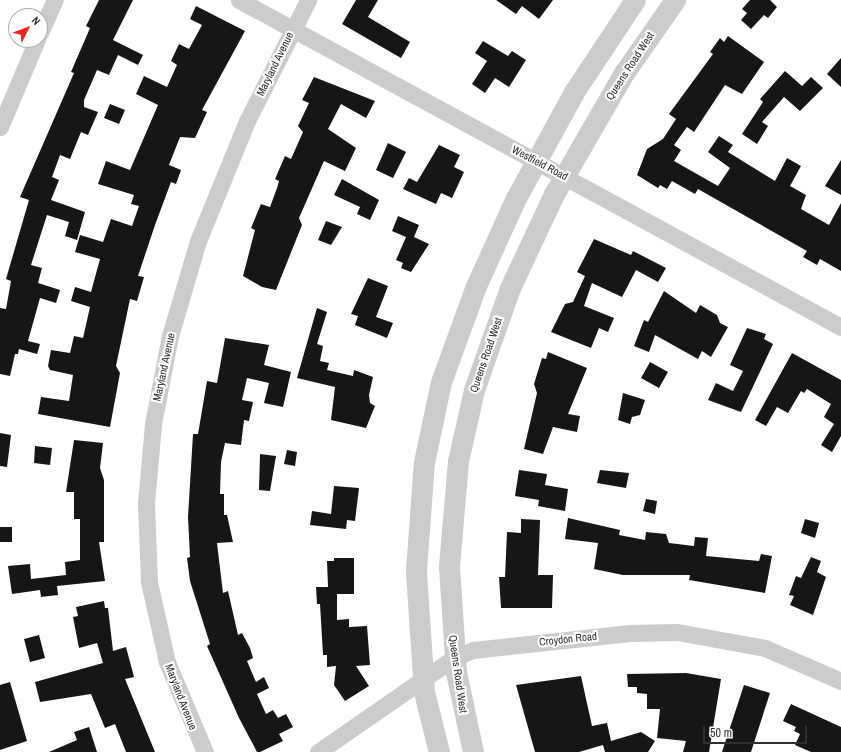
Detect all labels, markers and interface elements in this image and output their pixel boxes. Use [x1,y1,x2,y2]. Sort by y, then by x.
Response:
north arrow [8,8,48,48]
text: N [29,14,44,28]
street label: Queens Road West [603,29,657,103]
street label: Maryland Avenue [254,30,296,98]
street label: Westfield Road [510,143,570,183]
street label: Queens Road West [467,316,505,394]
street label: Maryland Avenue [150,331,178,403]
street label: Croydon Road [538,629,598,649]
street label: Queens Road West [446,634,470,714]
street label: Maryland Avenue [162,662,200,732]
scale bar [705,718,809,744]
text: 50 m [710,725,732,741]

